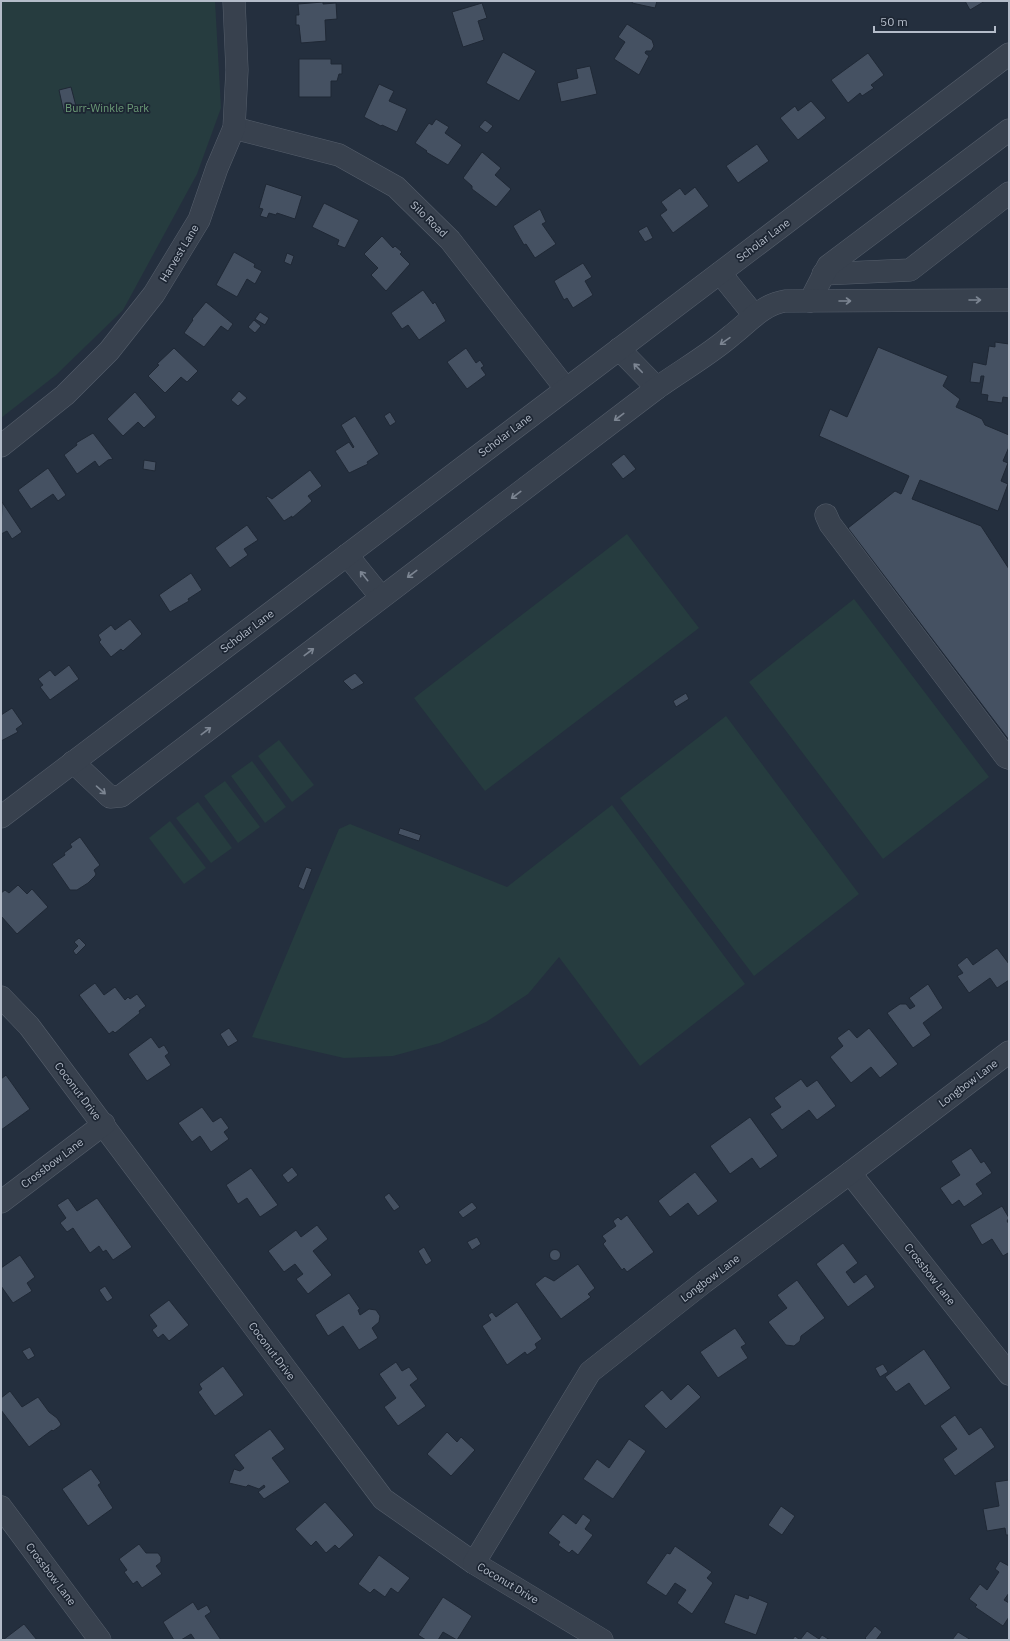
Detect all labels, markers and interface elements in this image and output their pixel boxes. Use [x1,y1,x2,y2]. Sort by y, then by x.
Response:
scale bar [874,8,995,34]
text: 50 m [880,14,908,29]
park label: Burr-Winkle Park [65,101,149,115]
street label: Silo Road [408,198,450,240]
street label: Scholar Lane [733,215,793,265]
street label: Harvest Lane [156,222,202,284]
one-way arrow [968,296,981,304]
one-way arrow [838,297,851,305]
one-way arrow [719,337,730,345]
one-way arrow [633,363,643,373]
street label: Scholar Lane [475,410,535,460]
one-way arrow [614,413,625,422]
one-way arrow [510,491,521,500]
one-way arrow [406,569,417,578]
one-way arrow [359,571,368,581]
street label: Scholar Lane [217,606,277,656]
one-way arrow [303,647,314,656]
one-way arrow [200,726,211,735]
one-way arrow [96,785,106,794]
street label: Longbow Lane [936,1056,1000,1110]
street label: Coconut Drive [52,1059,104,1123]
street label: Crossbow Lane [18,1135,86,1191]
street label: Crossbow Lane [901,1240,959,1308]
street label: Longbow Lane [678,1251,742,1305]
street label: Coconut Drive [246,1319,298,1383]
street label: Crossbow Lane [23,1540,79,1608]
street label: Coconut Drive [475,1559,541,1607]

